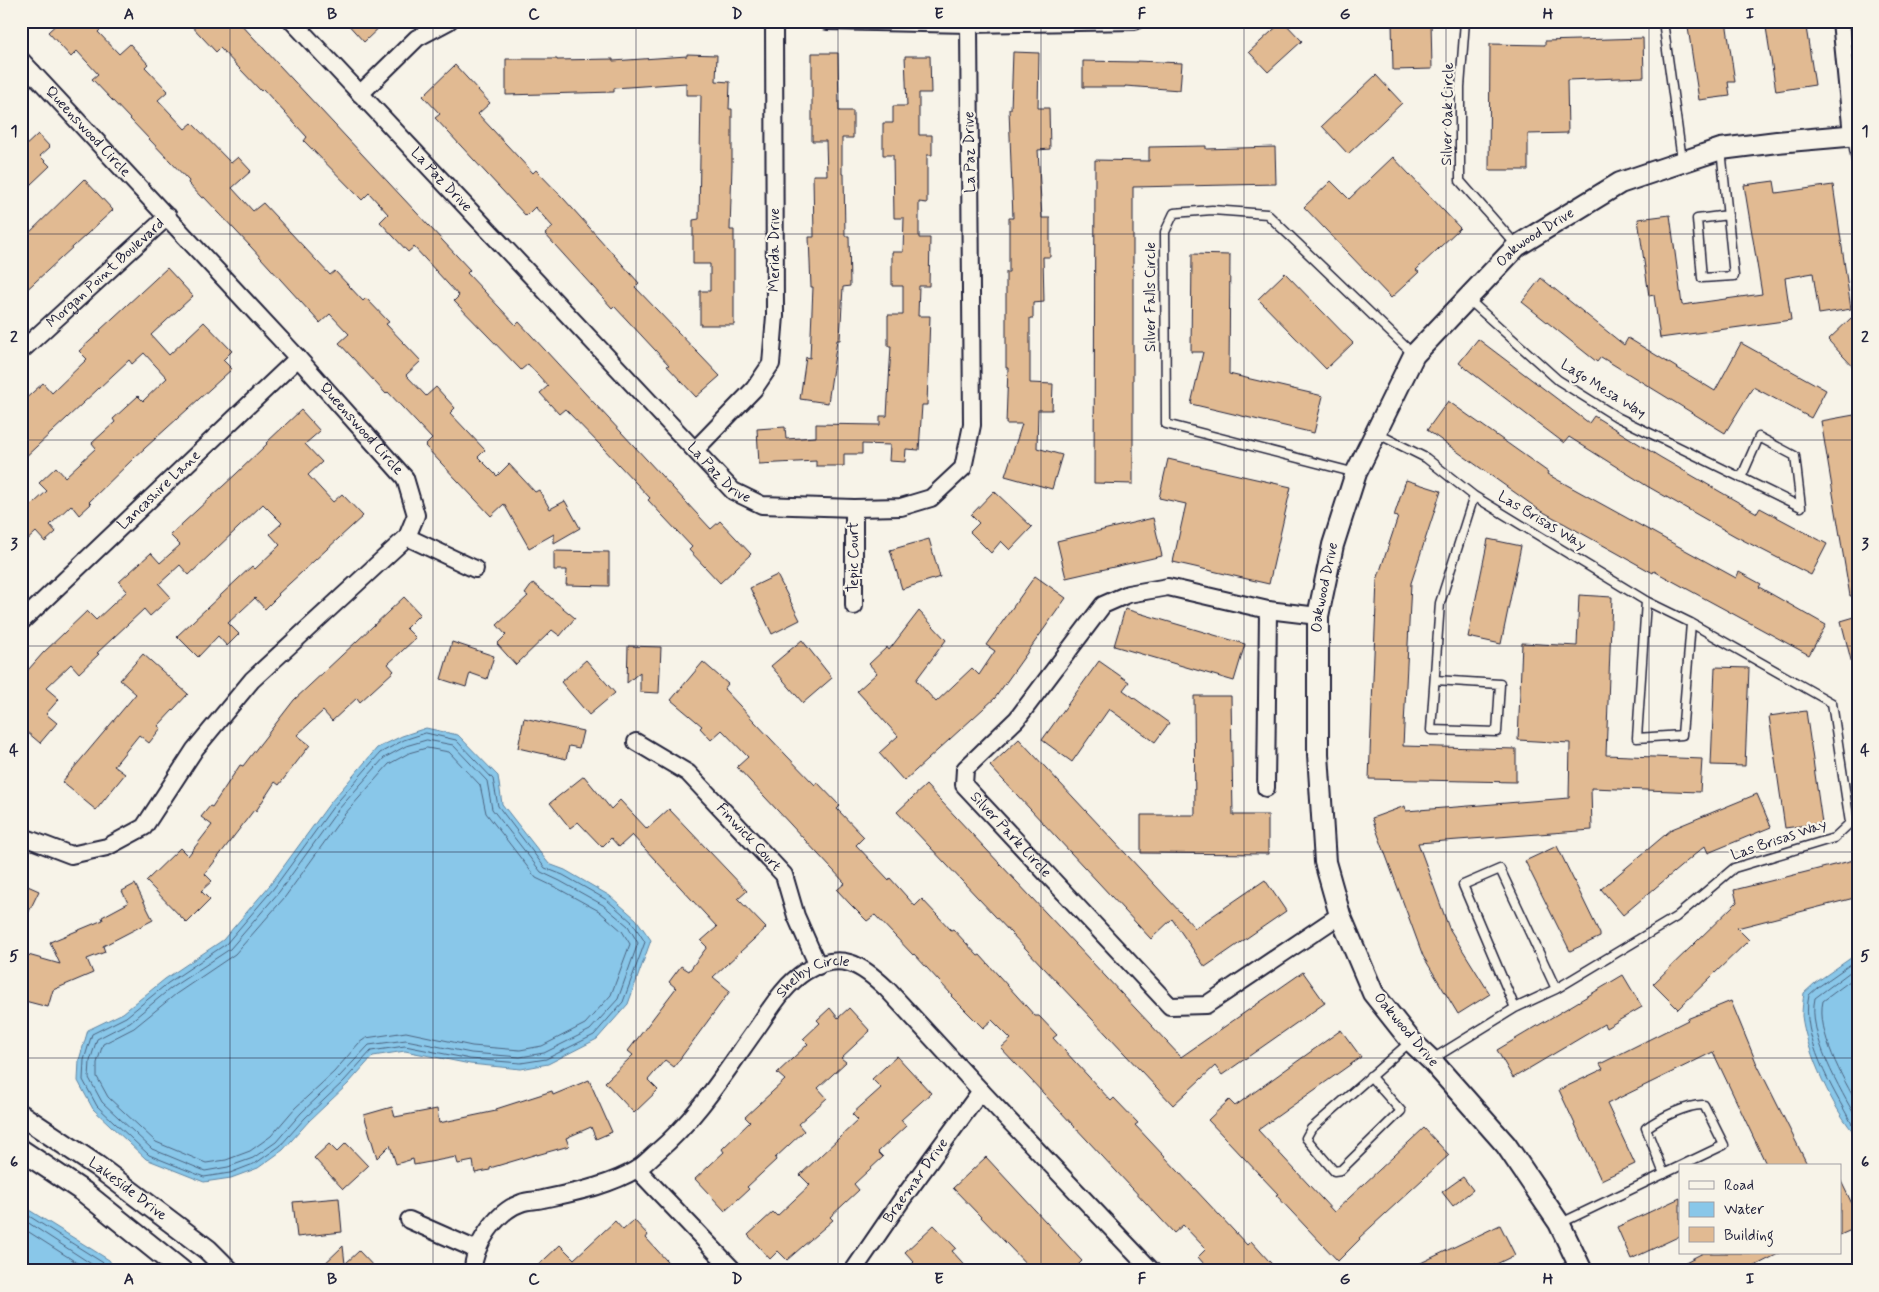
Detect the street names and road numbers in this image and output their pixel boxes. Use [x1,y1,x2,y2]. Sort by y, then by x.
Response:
street label: Silver Oak Circle [1437,62,1459,166]
street label: Queenswood Circle [40,82,135,182]
street label: La Paz Drive [959,111,981,193]
street label: La Paz Drive [406,143,477,217]
street label: Oakwood Drive [1492,203,1578,272]
street label: Merida Drive [765,208,785,292]
street label: Morgan Point Boulevard [42,214,169,333]
street label: Silver Falls Circle [1141,242,1161,352]
street label: Lago Mesa Way [1556,355,1650,424]
street label: Queenswood Circle [315,379,408,479]
street label: La Paz Drive [682,438,754,508]
street label: Lancashire Lane [113,446,205,535]
street label: Las Brisas Way [1494,487,1590,555]
street label: Tepic Court [844,522,864,592]
street label: Oakwood Drive [1308,540,1343,632]
street label: Silver Park Circle [965,787,1056,882]
street label: Finwick Court [712,799,786,876]
street label: Las Brisas Way [1728,814,1830,866]
street label: Shelby Circle [772,951,852,1002]
street label: Oakwood Drive [1369,989,1443,1072]
street label: Braemar Drive [879,1134,953,1227]
street label: Lakeside Drive [84,1153,171,1226]

